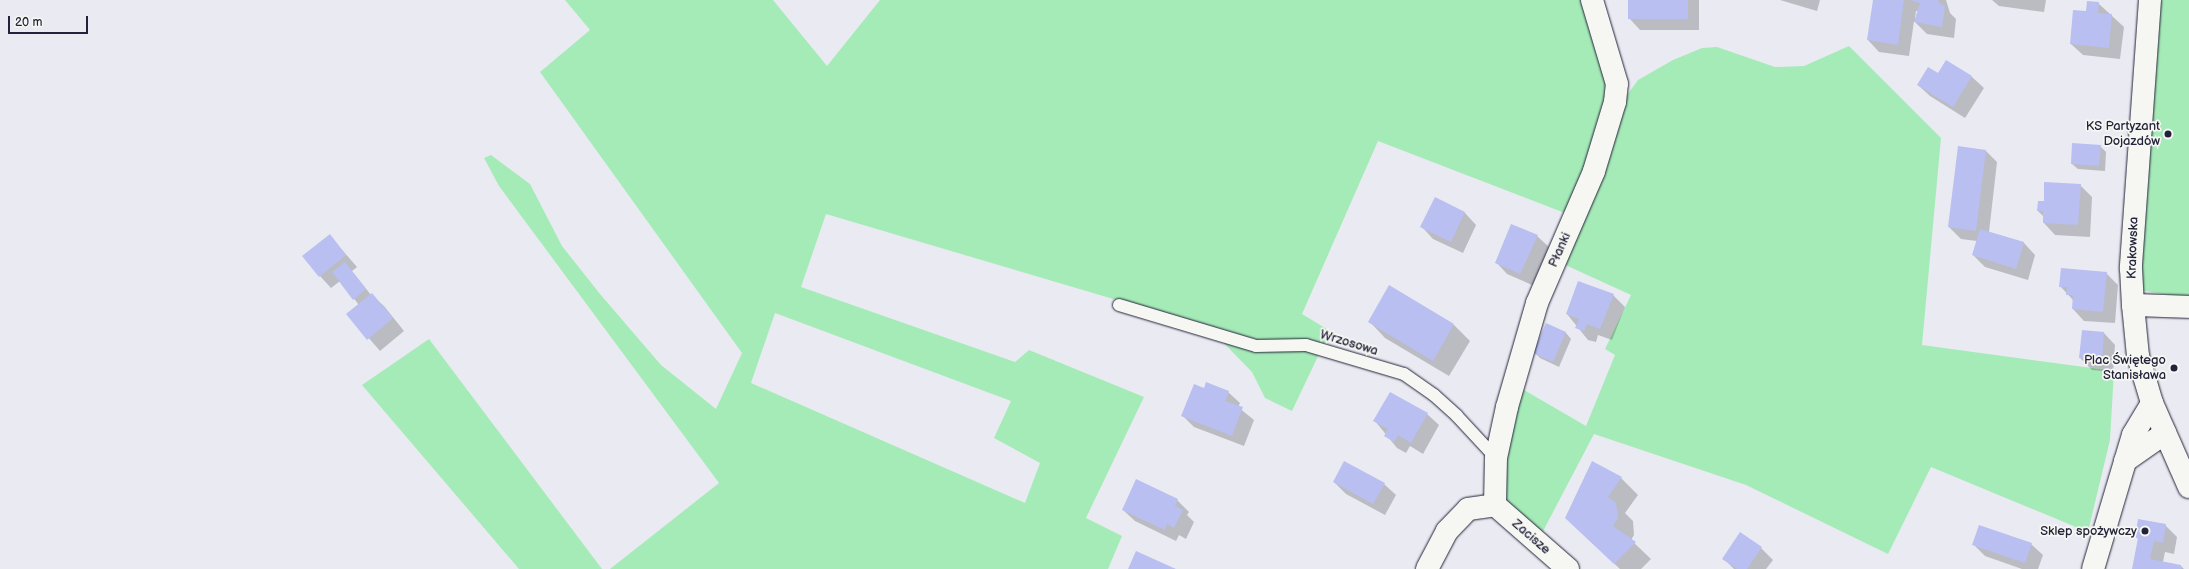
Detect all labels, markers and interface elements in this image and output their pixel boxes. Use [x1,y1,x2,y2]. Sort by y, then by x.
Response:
scale bar [10,8,90,34]
text: 20 m [15,15,42,30]
place label: KS Partyzant Dojazdów [2086,119,2160,150]
marker: KS Partyzant Dojazdów [2163,129,2173,139]
street label: Krakowska [2124,217,2142,279]
street label: Płanki [1545,230,1575,270]
street label: Wrzosowa [1318,327,1380,359]
place label: Plac Świętego Stanisława [2084,353,2166,384]
marker: Plac Świętego Stanisława [2169,363,2179,373]
street label: Zacisze [1509,516,1553,558]
place label: Sklep spożywczy [2040,523,2137,539]
marker: Sklep spożywczy [2140,526,2150,536]

